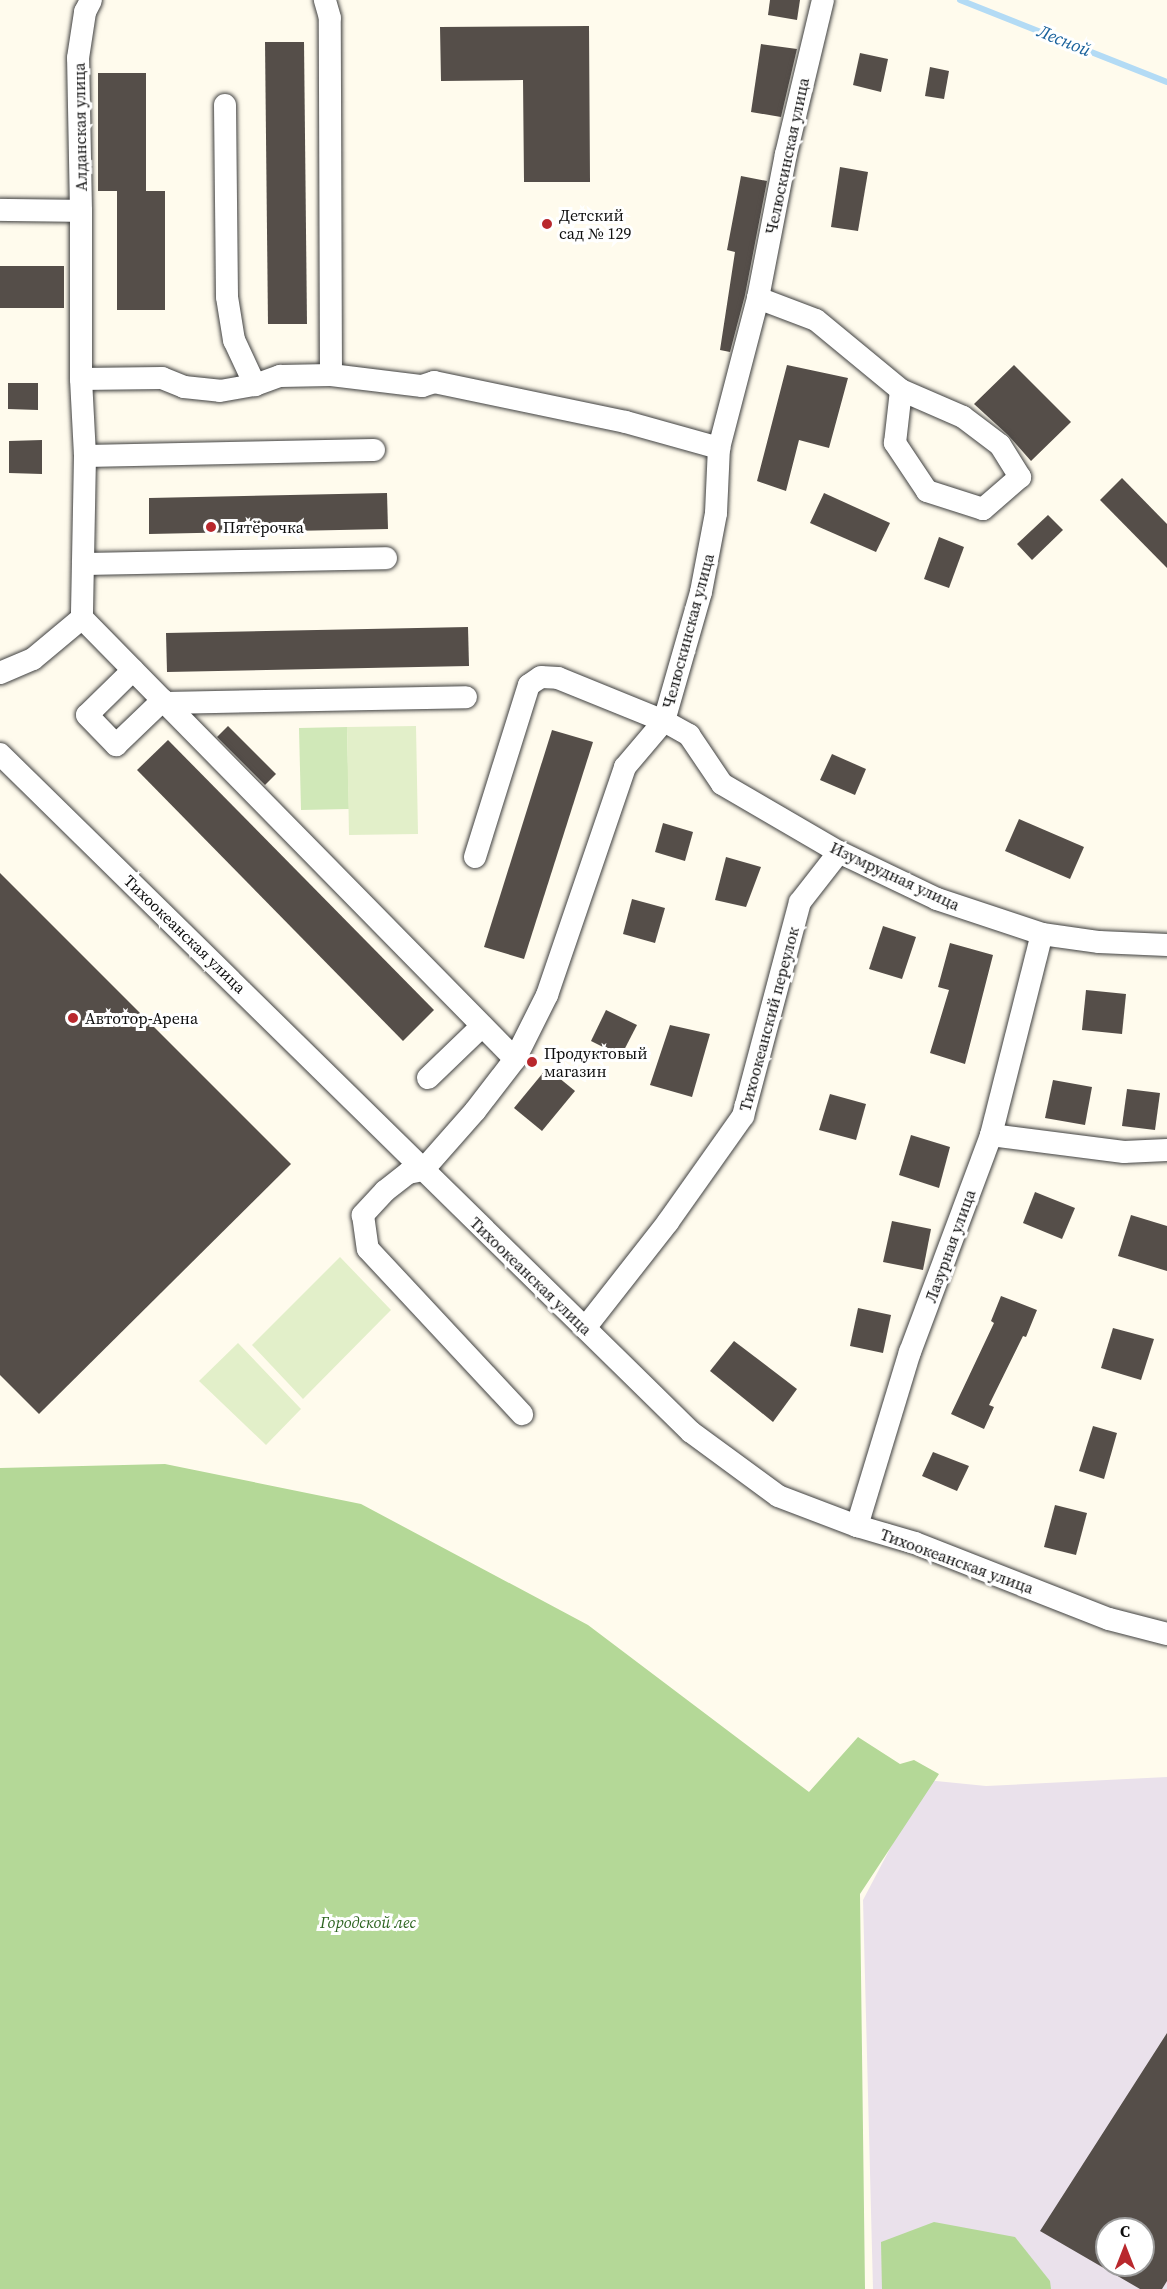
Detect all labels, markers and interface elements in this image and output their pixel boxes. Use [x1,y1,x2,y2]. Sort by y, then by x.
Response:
water label: Лесной [1034,21,1094,61]
street label: Алданская улица [69,63,91,191]
street label: Челюскинская улица [761,76,813,236]
place label: Детский сад № 129 [559,205,632,243]
marker: Детский сад № 129 [540,217,554,231]
place label: Пятёрочка [223,517,304,537]
marker: Пятёрочка [204,520,218,534]
street label: Челюскинская улица [658,551,718,711]
street label: Изумрудная улица [827,838,963,914]
street label: Тихоокеанская улица [120,871,250,997]
street label: Тихоокеанский переулок [735,925,803,1113]
place label: Автотор-Арена [85,1008,198,1028]
marker: Автотор-Арена [66,1011,80,1025]
place label: Продуктовый магазин [544,1043,647,1081]
marker: Продуктовый магазин [525,1055,539,1069]
street label: Лазурная улица [921,1187,979,1305]
street label: Тихоокеанская улица [466,1213,596,1339]
street label: Тихоокеанская улица [878,1524,1036,1598]
park label: Городской лес [320,1912,416,1932]
north arrow [1095,2217,1155,2277]
text: С [1120,2220,1130,2242]

